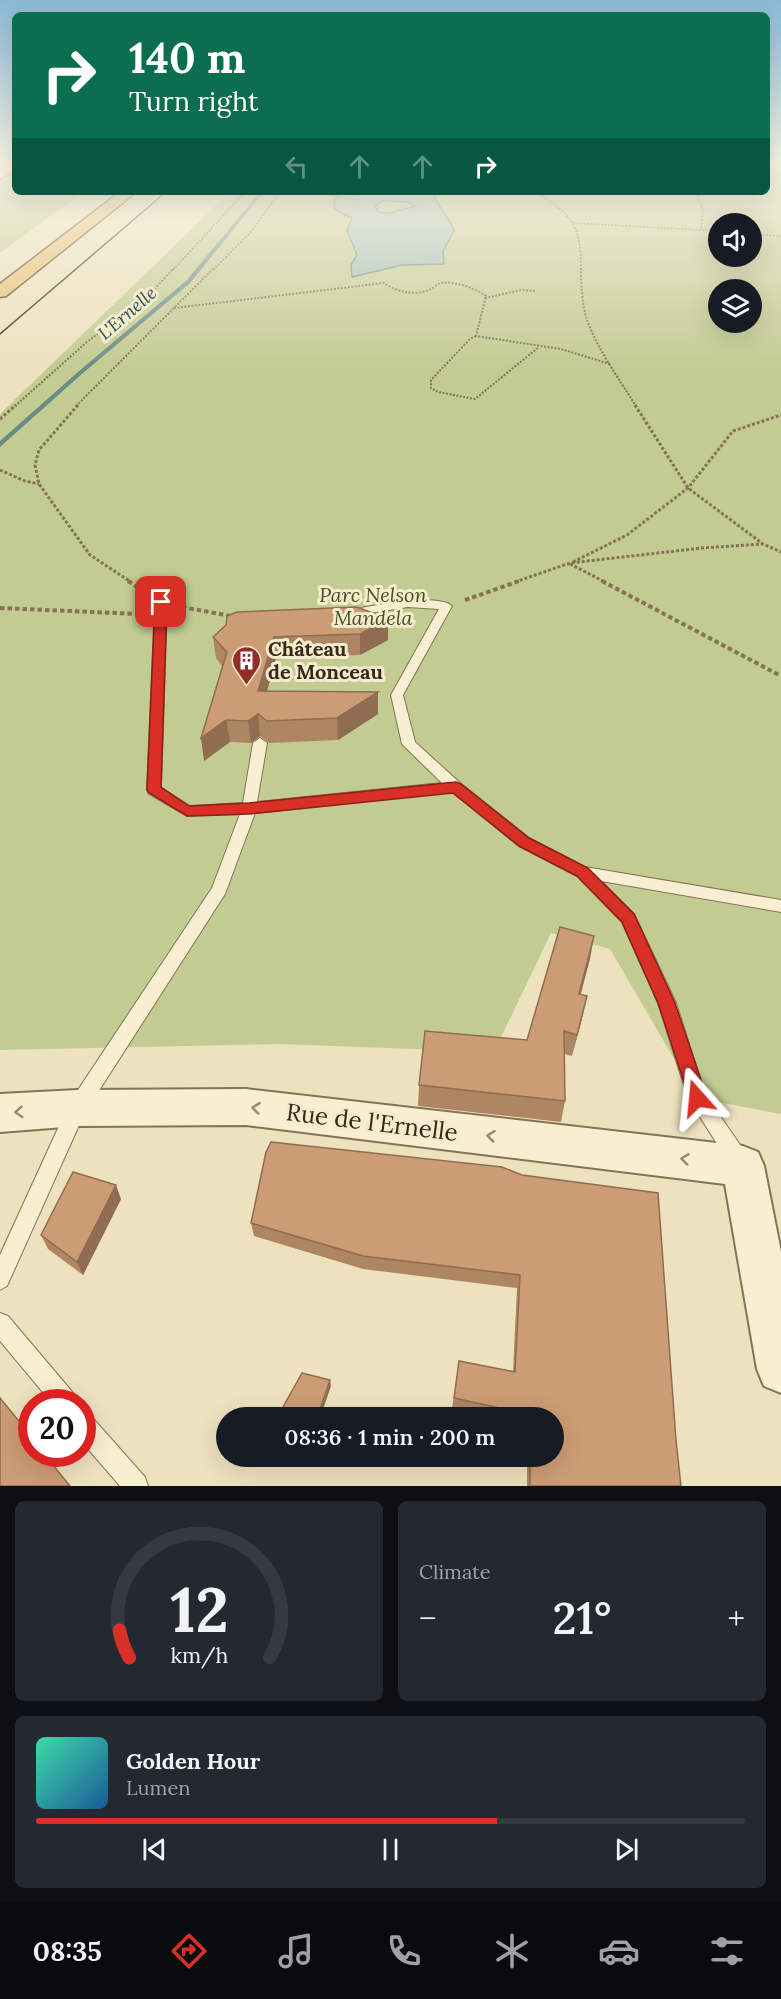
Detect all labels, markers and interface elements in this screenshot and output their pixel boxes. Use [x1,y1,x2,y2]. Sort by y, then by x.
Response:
text: 140 m [129,31,245,85]
icon: right [30,36,108,114]
text: Turn right [129,84,258,118]
icon: left [280,150,313,183]
icon: ahead [343,150,376,183]
icon: ahead [406,150,439,183]
icon: right [469,150,502,183]
map controls [708,213,762,333]
button: sound [708,213,762,267]
button: layers [708,279,762,333]
water label: L'Ernelle [93,281,161,345]
pin [135,576,186,627]
park label: Parc Nelson Mandela [319,582,427,630]
icon: arrive [144,585,177,618]
place label: Château de Monceau [268,636,383,684]
building icon: Château de Monceau [231,644,263,686]
position arrow [665,1066,729,1130]
street label: Rue de l'Ernelle [284,1096,460,1148]
one-way arrow [251,1102,260,1115]
one-way arrow [14,1105,23,1118]
one-way arrow [487,1130,496,1143]
one-way arrow [680,1154,689,1166]
speed limit sign: 20 [18,1389,96,1467]
text: 08:36 · 1 min · 200 m [285,1423,495,1451]
text: Climate [419,1559,491,1584]
text: 12 [170,1569,228,1649]
text: 21° [552,1589,612,1646]
text: − [419,1597,437,1639]
text: + [727,1597,745,1639]
text: km/h [170,1641,228,1669]
text: Golden Hour [126,1747,260,1775]
text: Lumen [126,1775,190,1800]
icon: previous [138,1833,171,1866]
icon: pause [374,1833,407,1866]
icon: next [610,1833,643,1866]
icon: directions [168,1930,210,1972]
icon: music [275,1930,317,1972]
icon: phone [383,1930,425,1972]
icon: climate [491,1930,533,1972]
icon: car [598,1930,640,1972]
icon: filters [706,1930,748,1972]
text: 08:35 [33,1934,102,1968]

